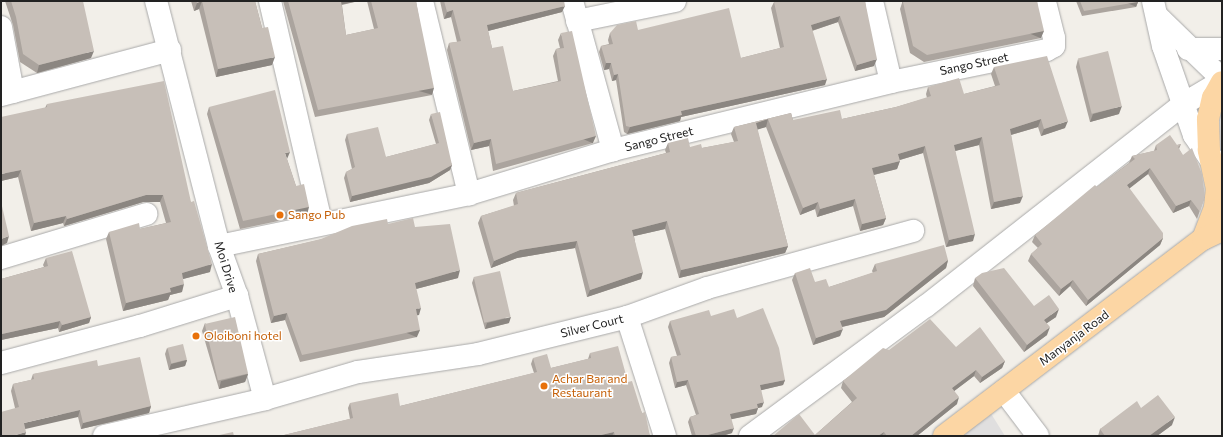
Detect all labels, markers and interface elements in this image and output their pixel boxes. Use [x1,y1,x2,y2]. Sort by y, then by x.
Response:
street label: Sango Street [938,50,1010,78]
street label: Sango Street [623,124,695,154]
place label: Sango Pub [288,208,345,222]
marker: Sango Pub [275,210,285,220]
street label: Moi Drive [211,240,241,294]
street label: Manyanja Road [1036,307,1112,369]
street label: Silver Court [559,311,625,341]
place label: Oloiboni hotel [204,329,282,343]
marker: Oloiboni hotel [191,331,201,341]
place label: Achar Bar and Restaurant [552,372,627,400]
marker: Achar Bar and Restaurant [539,381,549,391]

